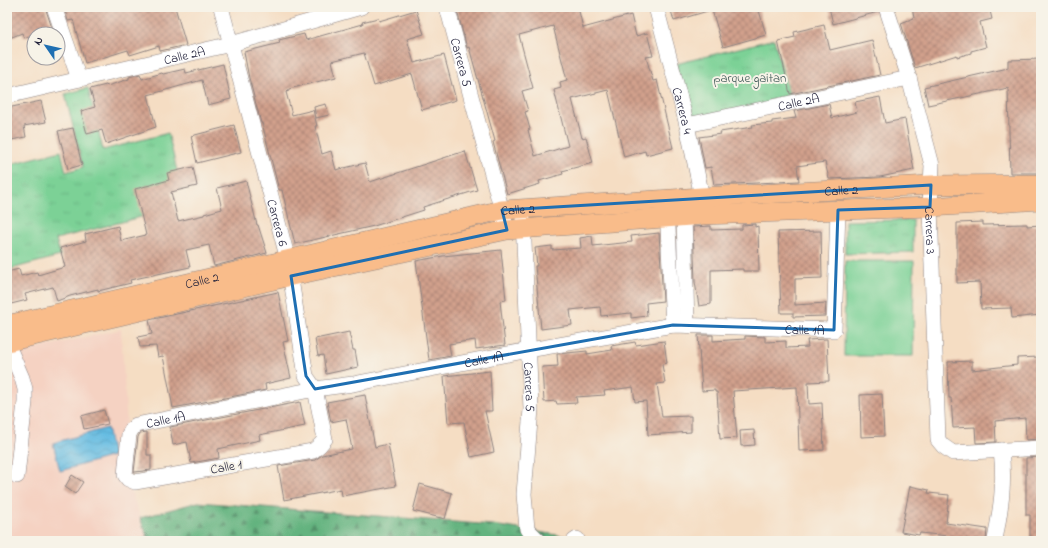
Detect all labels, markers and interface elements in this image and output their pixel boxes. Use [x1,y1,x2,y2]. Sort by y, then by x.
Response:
north arrow [26,26,66,66]
text: N [30,33,47,49]
street label: Carrera 5 [445,36,476,89]
street label: Calle 2A [162,42,207,70]
park label: parque gaitan [713,69,787,89]
street label: Carrera 4 [666,85,697,137]
street label: Calle 2A [776,89,821,117]
street label: Calle 2 [824,181,859,202]
street label: Carrera 6 [261,197,292,249]
street label: Calle 2 [500,200,536,221]
street label: Carrera 3 [919,206,940,255]
street label: Calle 2 [183,268,221,294]
street label: Calle 1A [784,320,825,341]
street label: Calle 1A [463,347,505,373]
street label: Carrera 5 [518,362,539,413]
street label: Calle 1A [144,407,187,434]
street label: Calle 1 [209,455,244,480]

